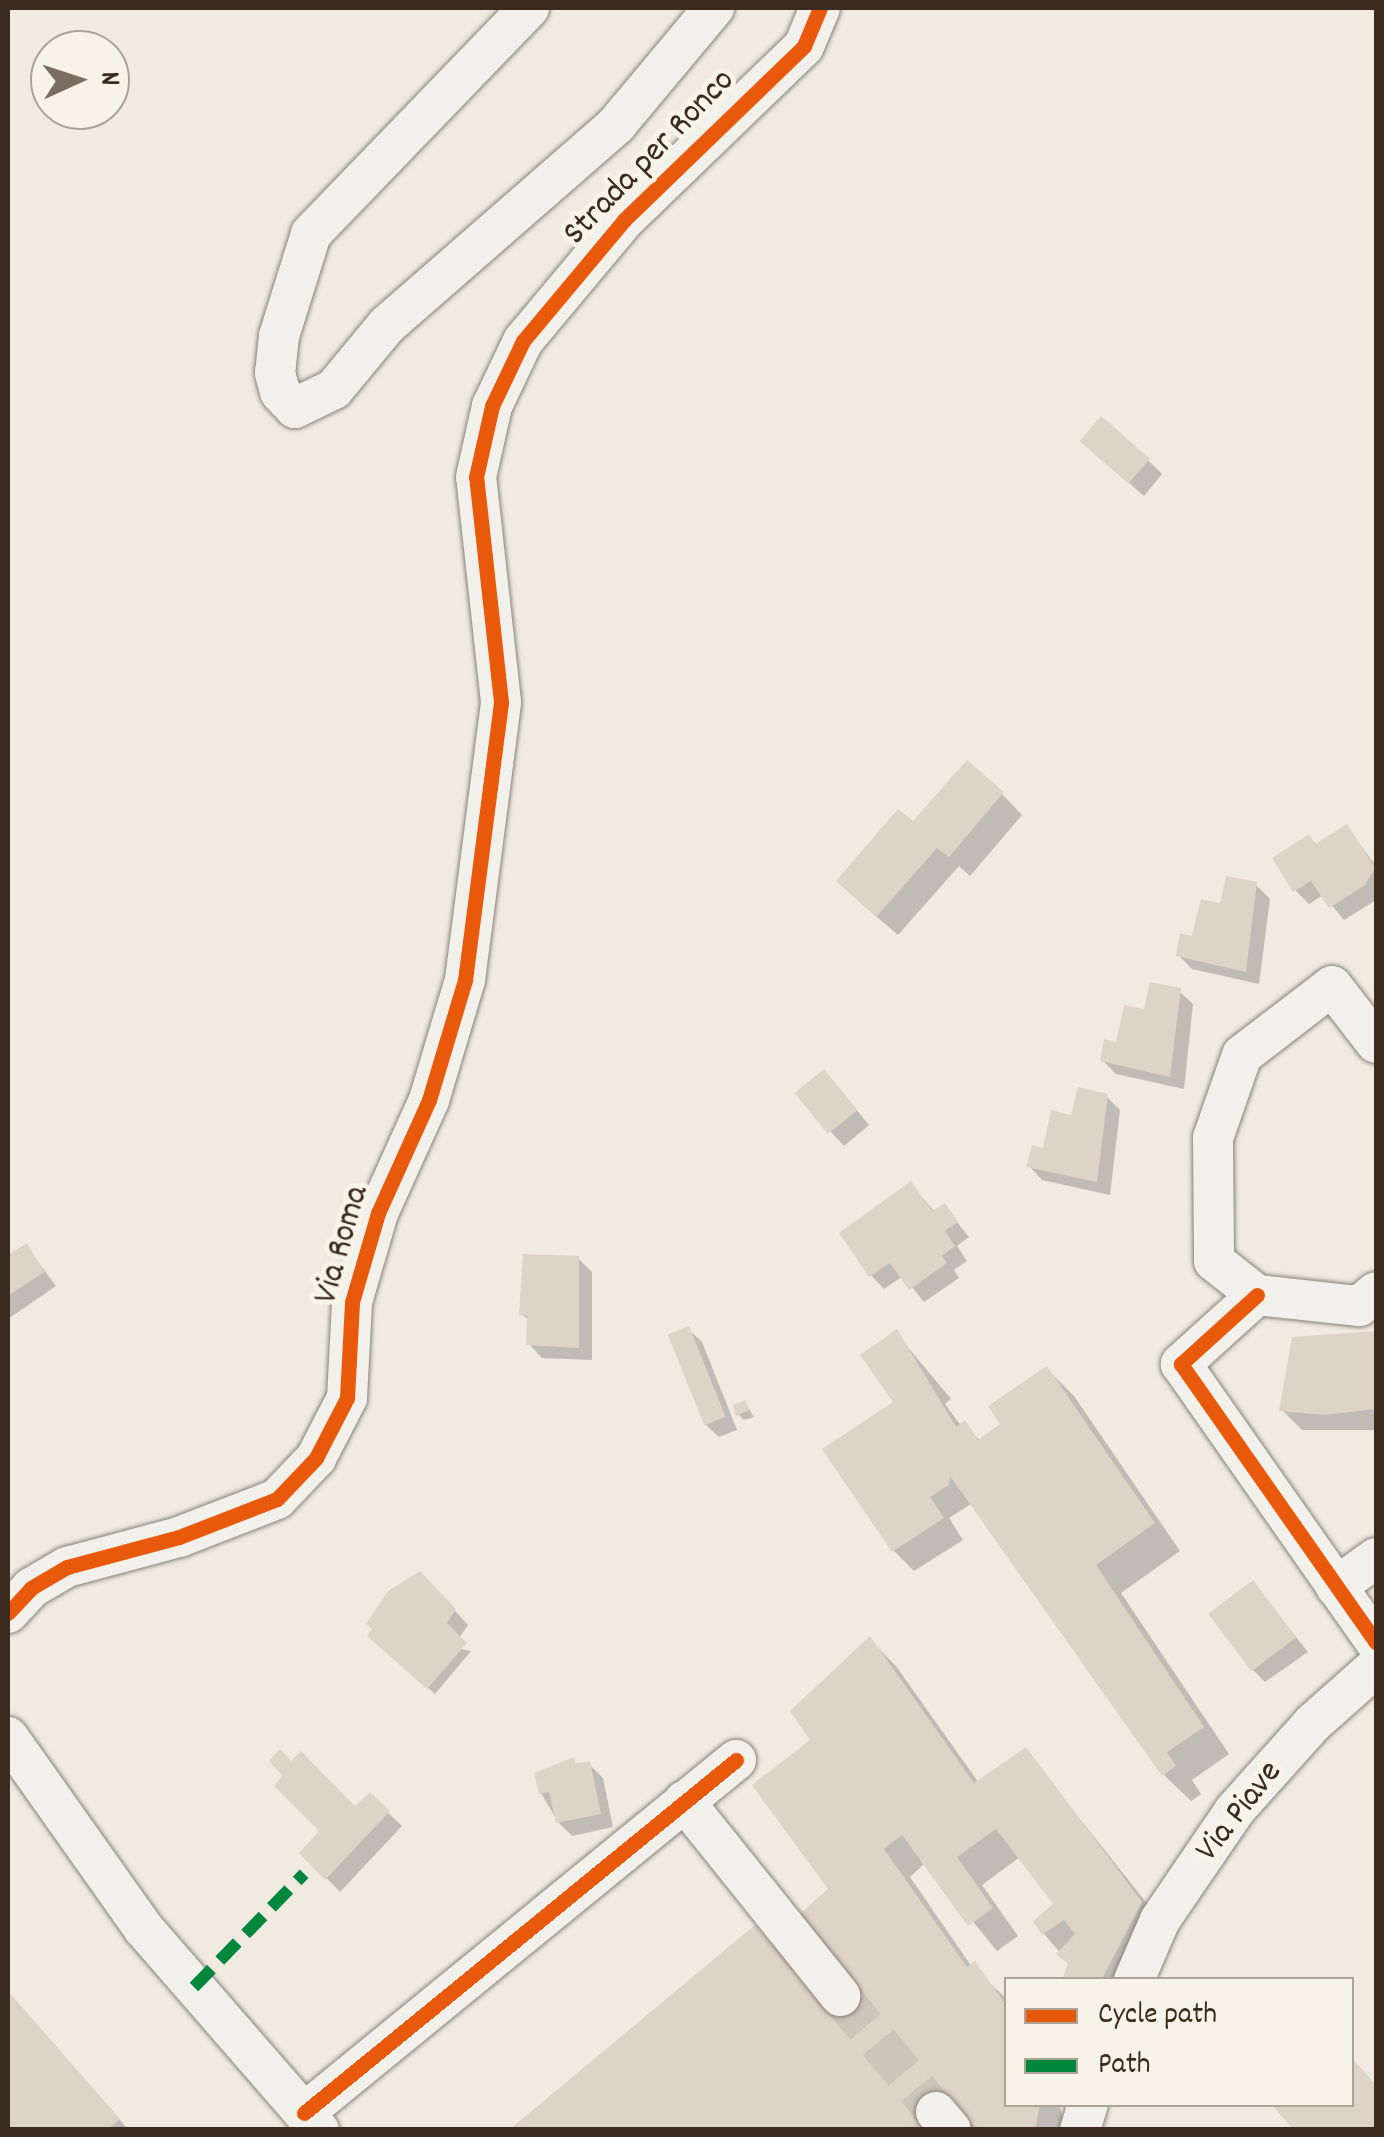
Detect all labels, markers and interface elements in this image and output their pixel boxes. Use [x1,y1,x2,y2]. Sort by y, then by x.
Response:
north arrow [30,30,130,130]
street label: Strada per Ronco [555,61,745,255]
text: N [88,71,128,86]
street label: Via Roma [306,1181,380,1309]
street label: Via Piave [1188,1753,1292,1871]
legend [1004,1977,1354,2107]
text: Cycle path [1098,1995,1217,2038]
text: Path [1098,2045,1151,2088]

